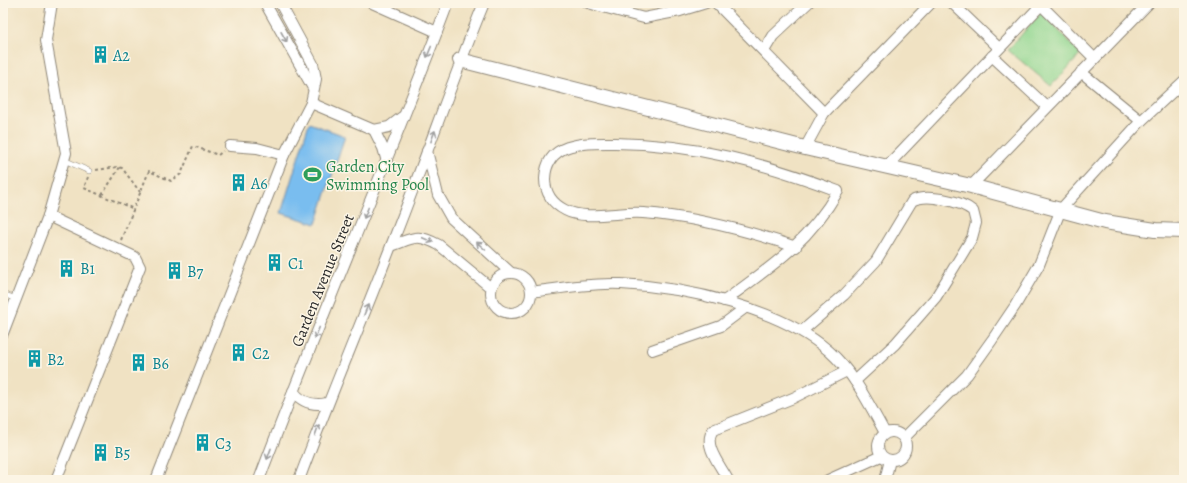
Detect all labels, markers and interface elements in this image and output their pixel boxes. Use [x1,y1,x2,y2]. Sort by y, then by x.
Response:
one-way arrow [281,31,289,43]
building icon: A2 [90,45,110,65]
place label: A2 [112,45,130,67]
one-way arrow [425,46,432,58]
one-way arrow [429,131,437,143]
place label: Garden City Swimming Pool [326,156,429,196]
sports icon: Garden City Swimming Pool [303,165,323,185]
building icon: A6 [228,173,248,193]
place label: A6 [250,173,268,195]
one-way arrow [362,206,370,218]
street label: Garden Avenue Street [286,211,360,350]
one-way arrow [422,237,434,245]
one-way arrow [475,242,486,251]
building icon: C1 [265,253,285,273]
place label: C1 [288,253,304,275]
building icon: B1 [57,258,77,278]
place label: B1 [80,258,96,280]
building icon: B7 [164,261,184,281]
place label: B7 [187,261,204,283]
one-way arrow [362,304,370,316]
one-way arrow [312,326,320,338]
building icon: C2 [229,343,249,363]
place label: C2 [252,343,270,365]
building icon: B2 [24,349,44,369]
place label: B2 [47,349,65,371]
building icon: B6 [129,353,149,373]
place label: B6 [152,353,169,375]
one-way arrow [314,425,322,437]
building icon: C3 [192,433,212,453]
place label: C3 [215,433,232,455]
building icon: B5 [91,442,111,462]
place label: B5 [114,442,131,464]
one-way arrow [265,447,273,459]

